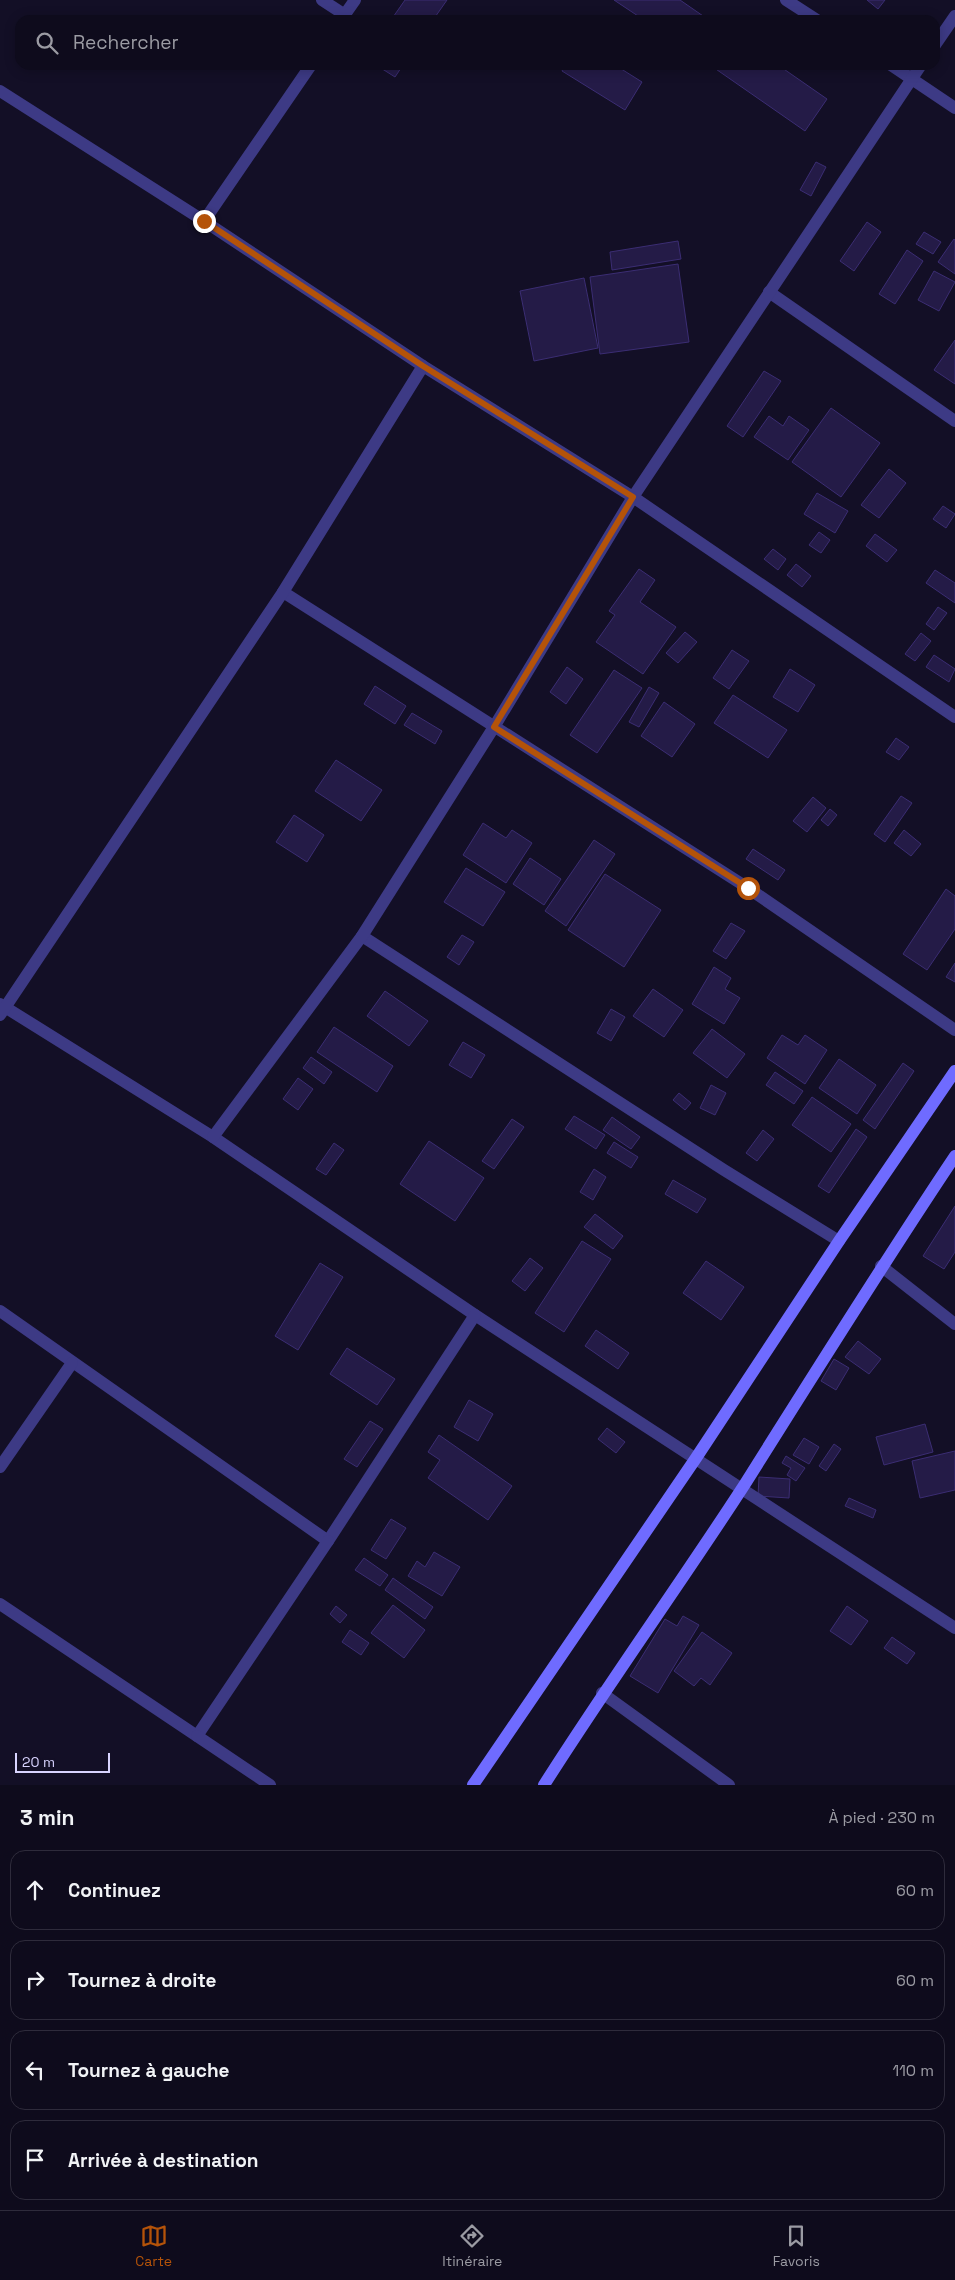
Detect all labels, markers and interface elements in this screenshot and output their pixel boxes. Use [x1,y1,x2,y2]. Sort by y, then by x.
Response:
search box [15,15,940,70]
icon: search [33,29,61,57]
text: Rechercher [73,30,179,55]
route end [193,210,216,233]
route start [737,877,760,900]
scale bar [15,1750,110,1773]
text: 20 m [22,1753,55,1771]
text: 3 min [20,1804,75,1831]
text: À pied · 230 m [828,1807,935,1828]
icon: ahead [21,1876,49,1904]
text: Continuez [68,1878,161,1903]
text: 60 m [896,1880,934,1901]
icon: right [21,1966,49,1994]
text: Tournez à droite [68,1968,217,1993]
text: 60 m [896,1970,934,1991]
icon: left [21,2056,49,2084]
text: Tournez à gauche [68,2058,230,2083]
text: 110 m [892,2060,934,2081]
icon: arrive [21,2146,49,2174]
text: Arrivée à destination [68,2148,258,2173]
tab: Carte [135,2222,172,2270]
tab: Itinéraire [442,2222,502,2270]
tab: Favoris [773,2222,820,2270]

